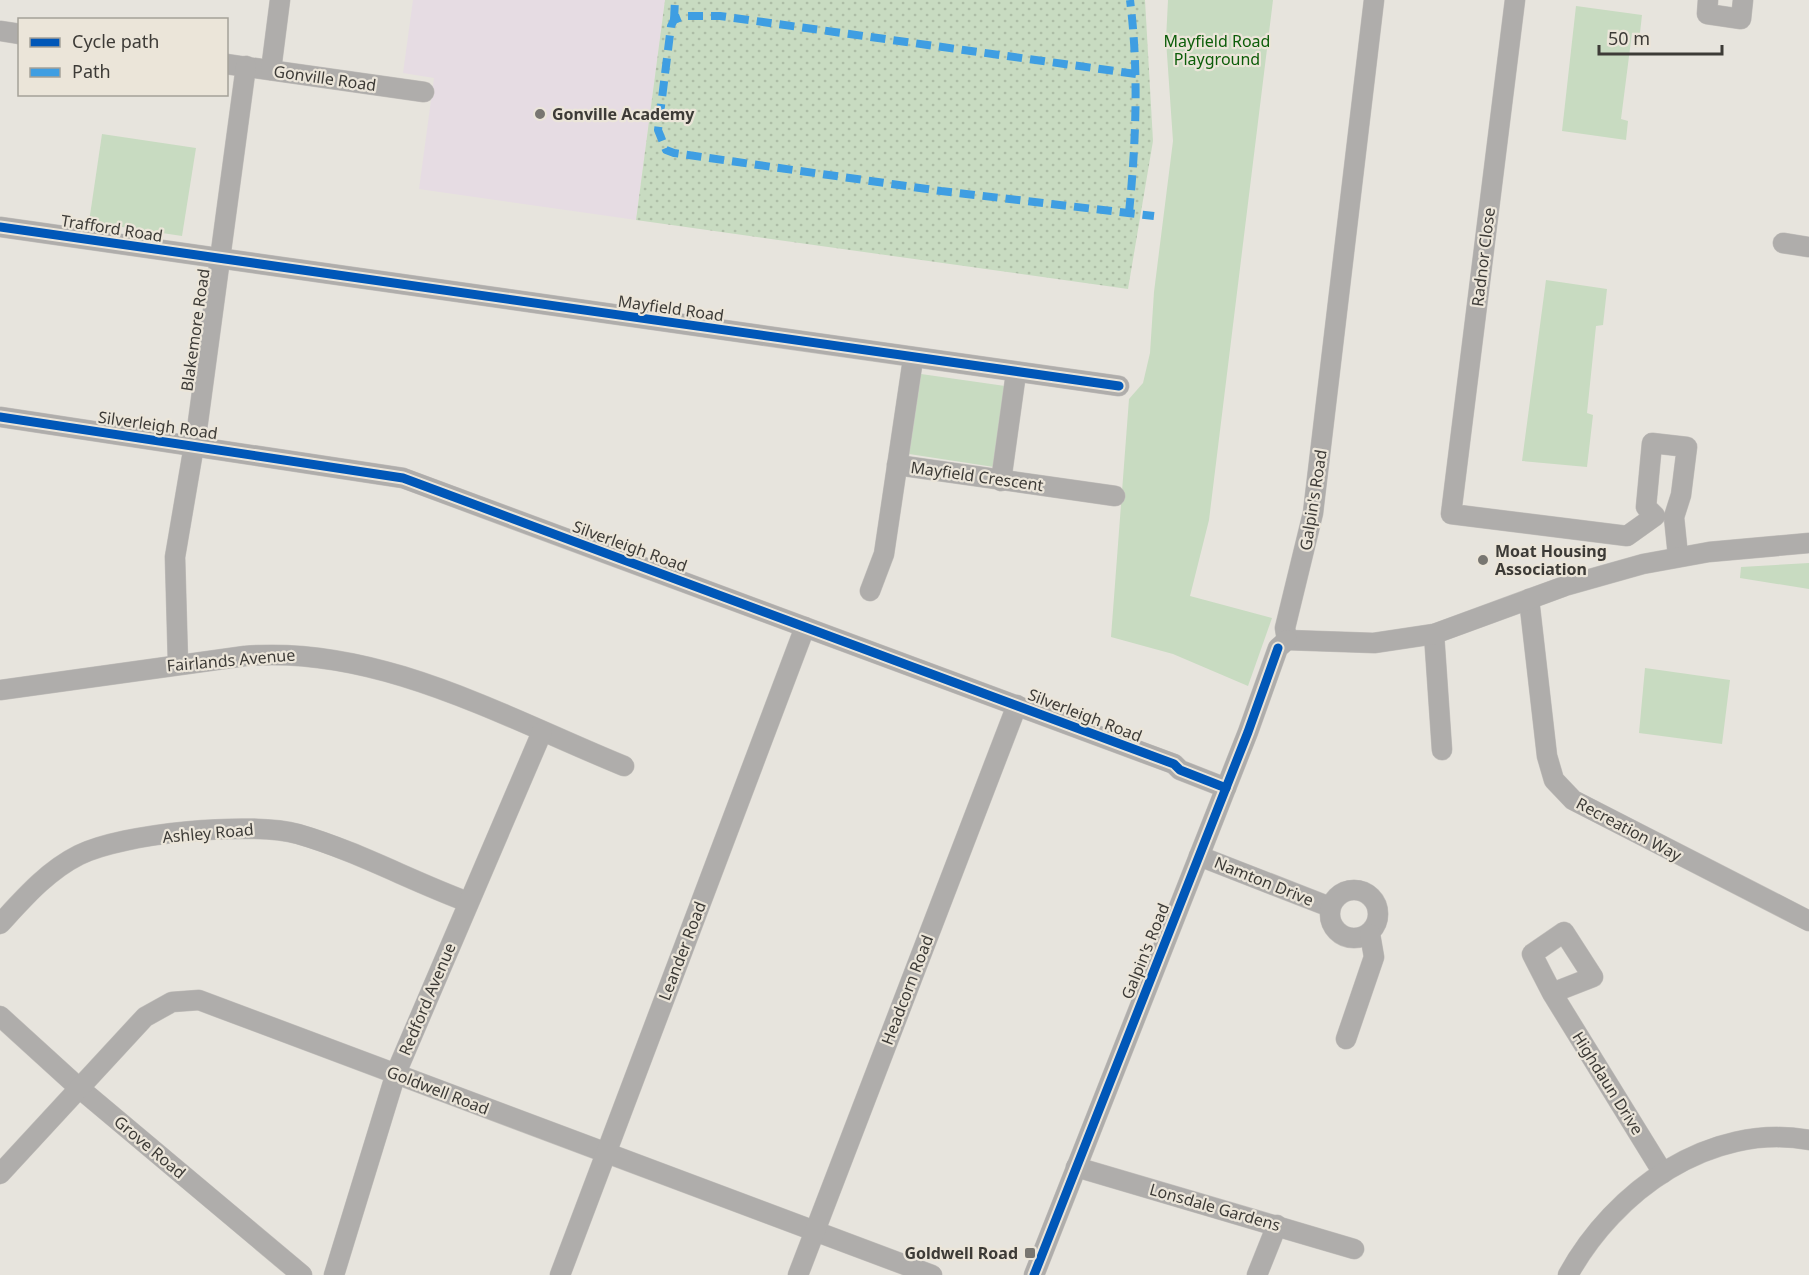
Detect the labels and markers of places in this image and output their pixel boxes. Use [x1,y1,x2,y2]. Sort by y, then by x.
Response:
place label: Gonville Academy [552,103,695,125]
marker: Gonville Academy [533,107,547,121]
place label: Moat Housing Association [1495,540,1607,580]
marker: Moat Housing Association [1476,553,1490,567]
place label: Goldwell Road [904,1242,1018,1264]
marker: Goldwell Road [1023,1246,1037,1260]

